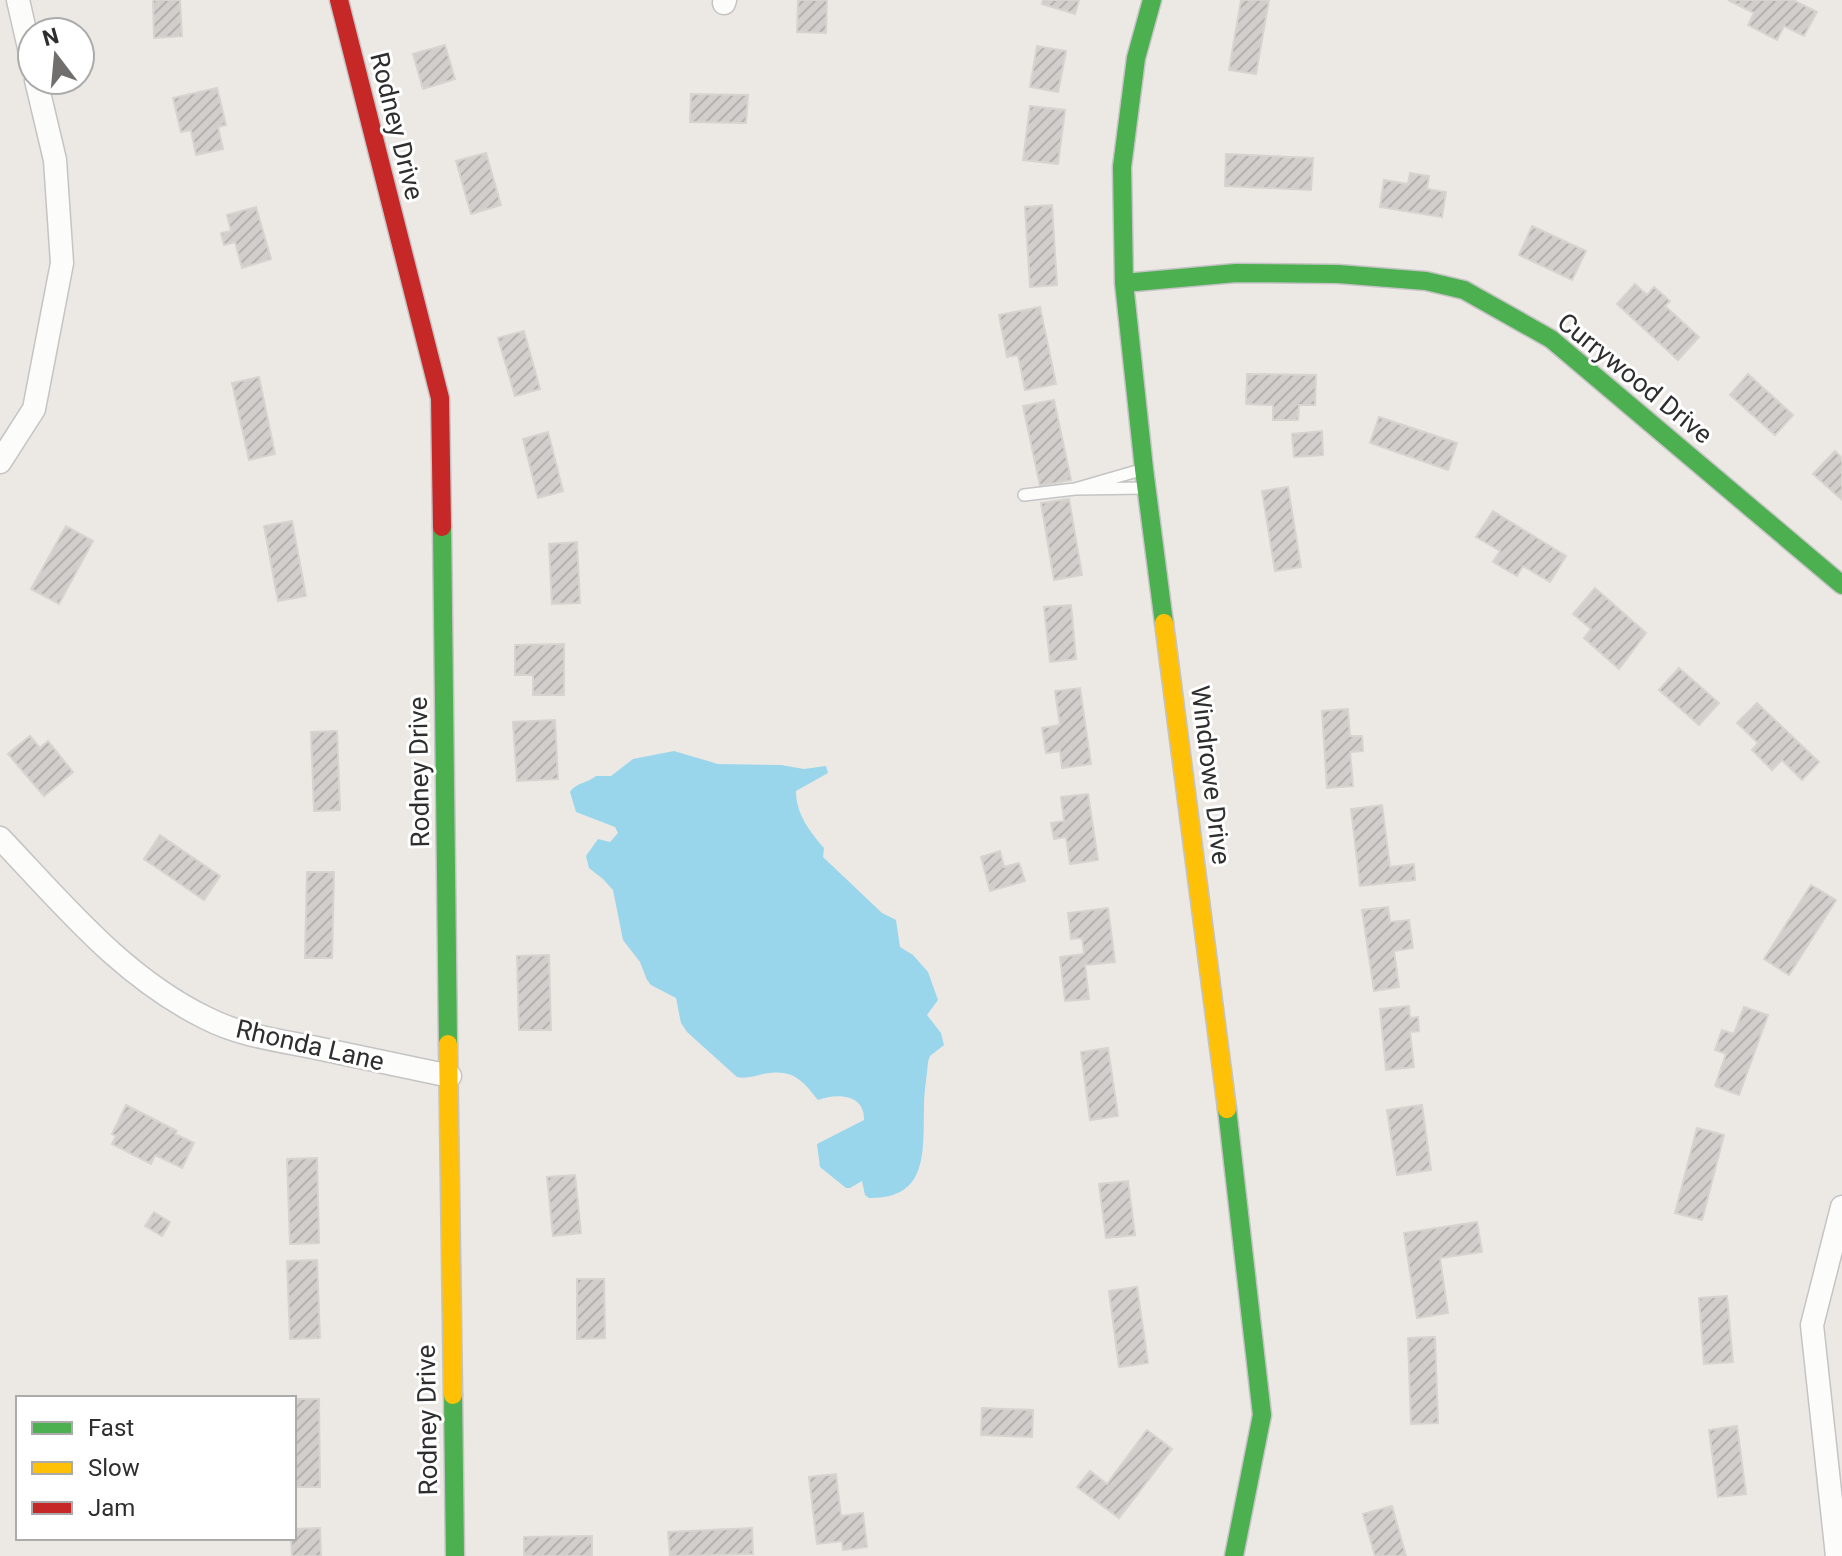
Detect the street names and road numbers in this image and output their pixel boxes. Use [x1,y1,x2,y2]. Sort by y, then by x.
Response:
street label: Rodney Drive [364,49,430,203]
street label: Currywood Drive [1552,307,1718,449]
street label: Windrowe Drive [1185,684,1237,866]
street label: Rodney Drive [403,696,435,848]
street label: Rhonda Lane [233,1013,387,1077]
street label: Rodney Drive [411,1344,443,1496]

